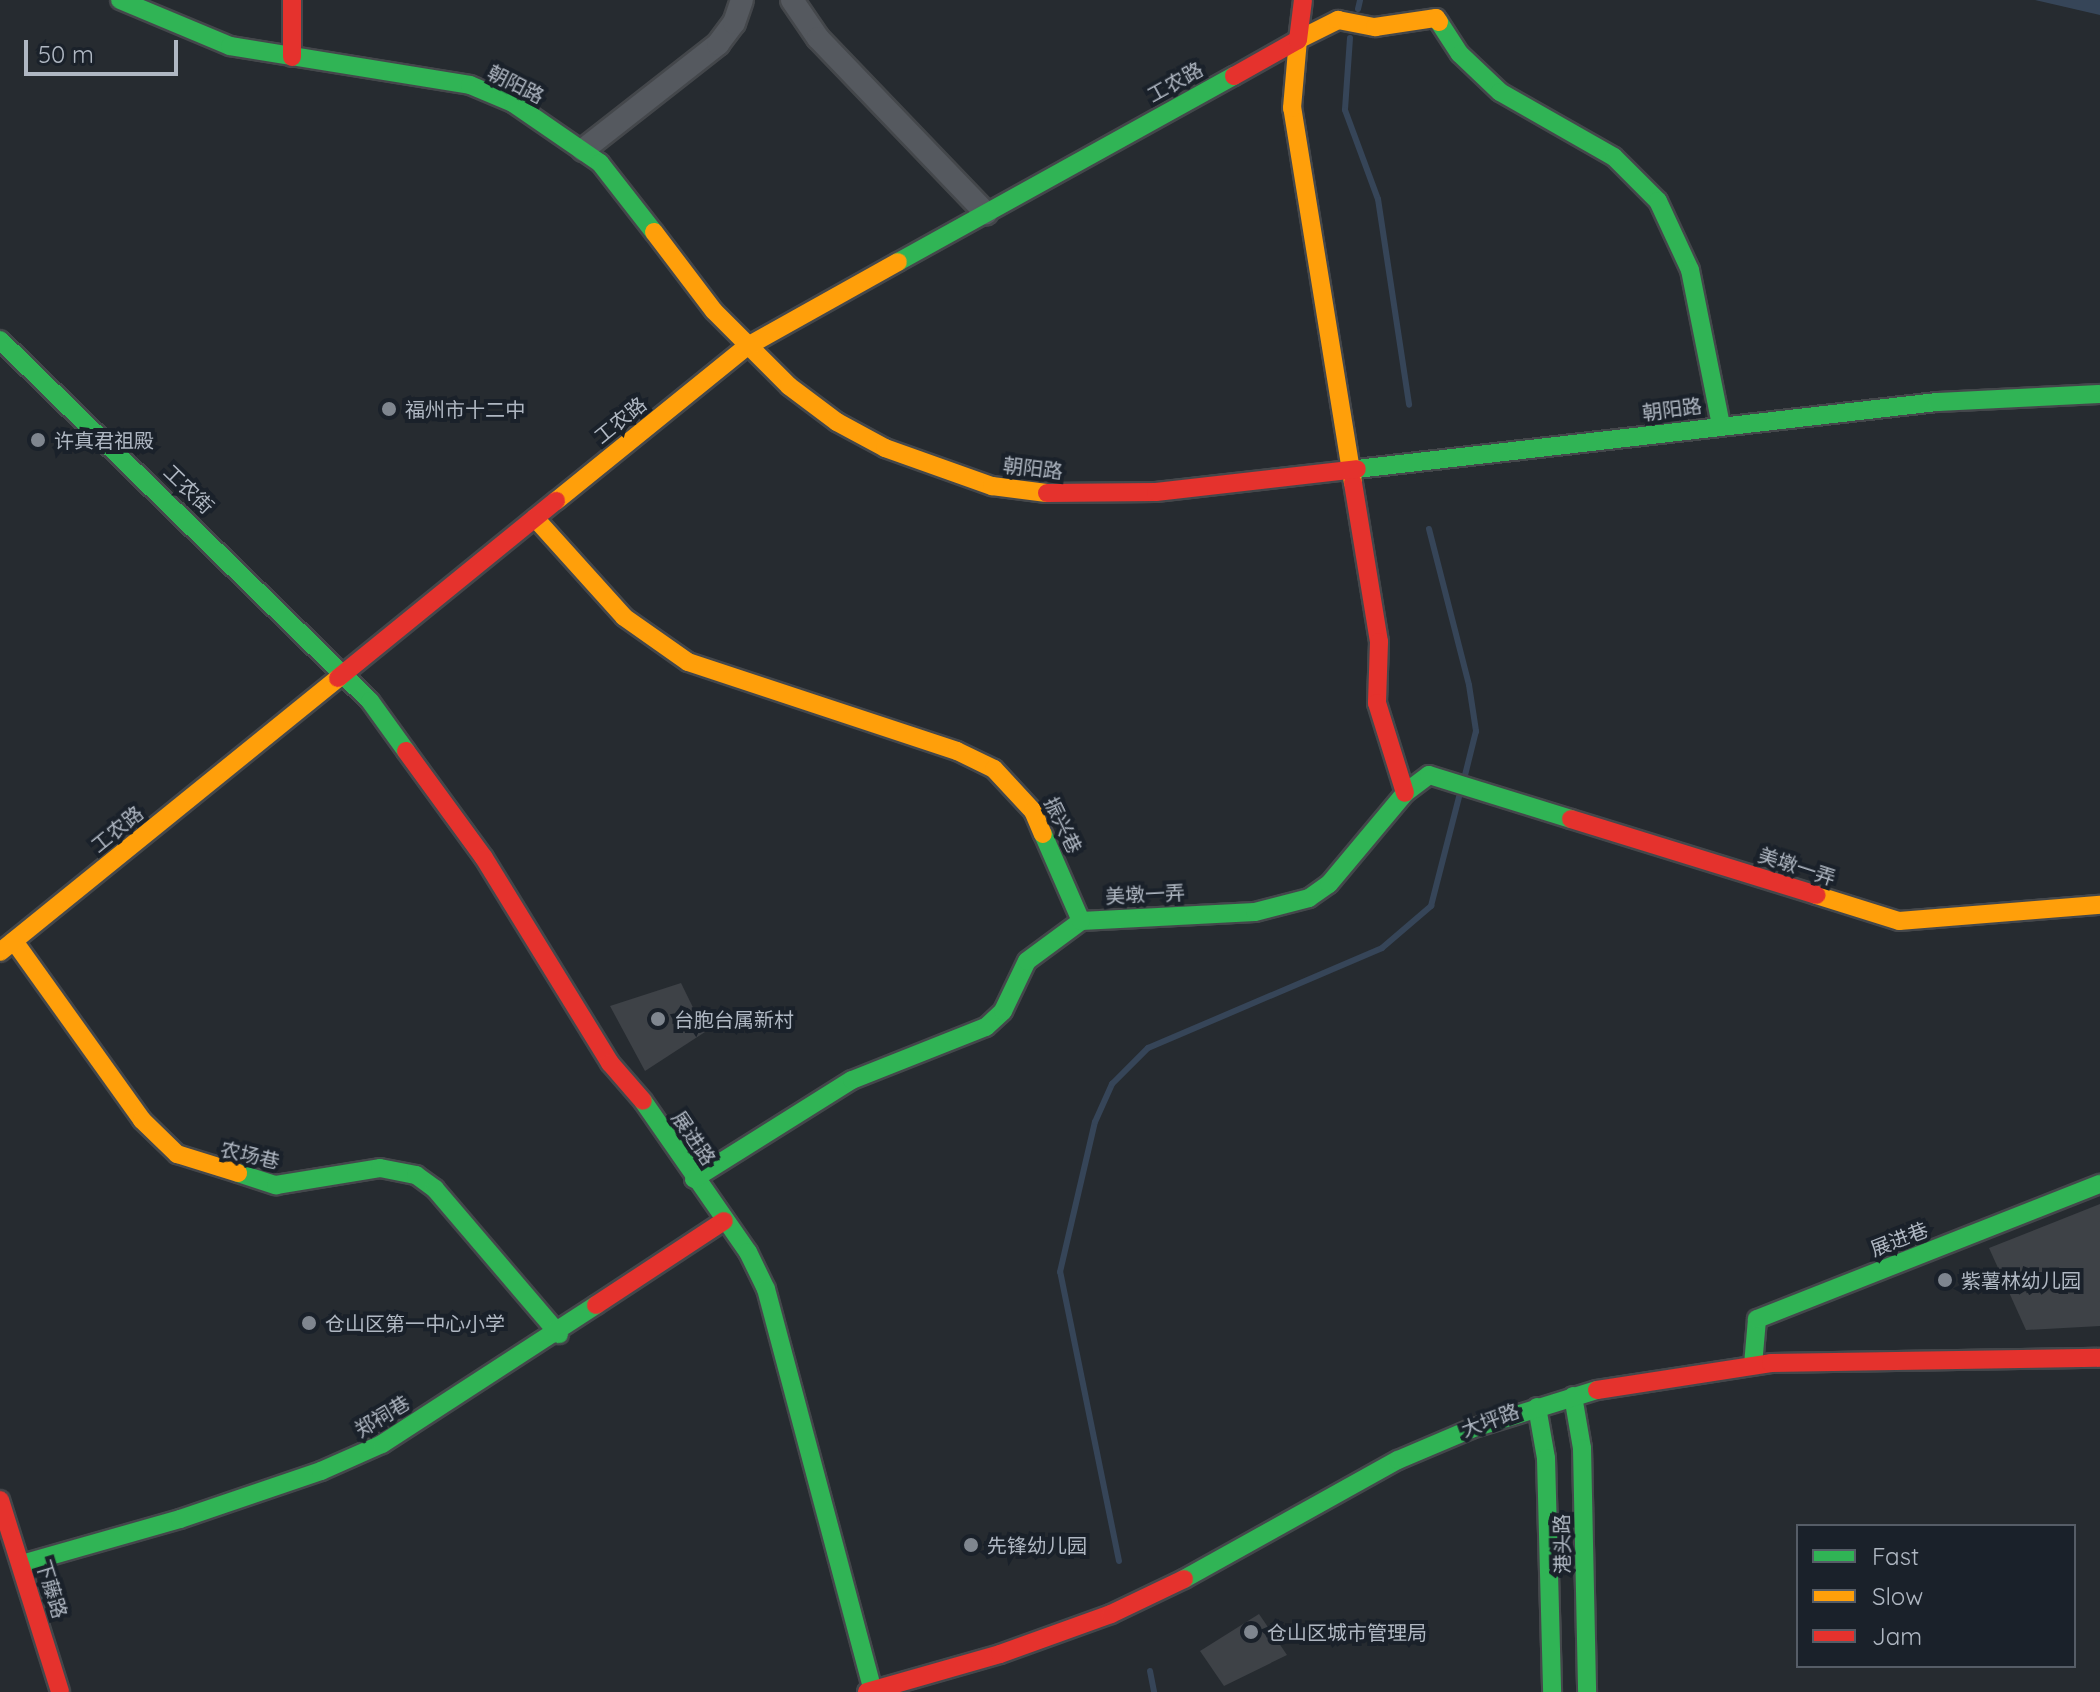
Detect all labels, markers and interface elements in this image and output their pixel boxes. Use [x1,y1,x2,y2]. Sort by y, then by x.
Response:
scale bar [28,24,182,74]
text: 50 m [38,39,94,69]
street label: 工农路 [1143,57,1207,107]
street label: 朝阳路 [484,60,548,108]
street label: 工农路 [589,392,651,448]
street label: 朝阳路 [1641,393,1703,425]
place label: 福州市十二中 [405,397,525,421]
marker: 福州市十二中 [380,400,398,418]
place label: 许真君祖殿 [54,428,154,452]
marker: 许真君祖殿 [29,431,47,449]
street label: 朝阳路 [1002,452,1064,484]
street label: 工农街 [159,460,219,518]
street label: 振兴巷 [1039,793,1087,857]
street label: 工农路 [86,801,148,857]
street label: 美墩一弄 [1755,842,1839,890]
street label: 美墩一弄 [1104,880,1186,908]
place label: 台胞台属新村 [674,1007,794,1031]
marker: 台胞台属新村 [649,1010,667,1028]
street label: 展进路 [667,1106,721,1170]
street label: 农场巷 [218,1137,282,1173]
street label: 展进巷 [1867,1217,1931,1261]
place label: 紫薯林幼儿园 [1961,1268,2081,1292]
marker: 紫薯林幼儿园 [1936,1271,1954,1289]
place label: 仓山区第一中心小学 [325,1311,505,1335]
marker: 仓山区第一中心小学 [300,1314,318,1332]
street label: 郑祠巷 [350,1390,414,1442]
street label: 大坪路 [1458,1398,1522,1442]
street label: 港头路 [1549,1514,1575,1574]
legend [1796,1524,2076,1668]
place label: 先锋幼儿园 [987,1533,1087,1557]
marker: 先锋幼儿园 [962,1536,980,1554]
text: Fast [1872,1541,1919,1571]
street label: 下藤路 [32,1557,72,1621]
text: Slow [1872,1581,1923,1611]
place label: 仓山区城市管理局 [1267,1620,1427,1644]
text: Jam [1872,1621,1922,1651]
marker: 仓山区城市管理局 [1242,1623,1260,1641]

